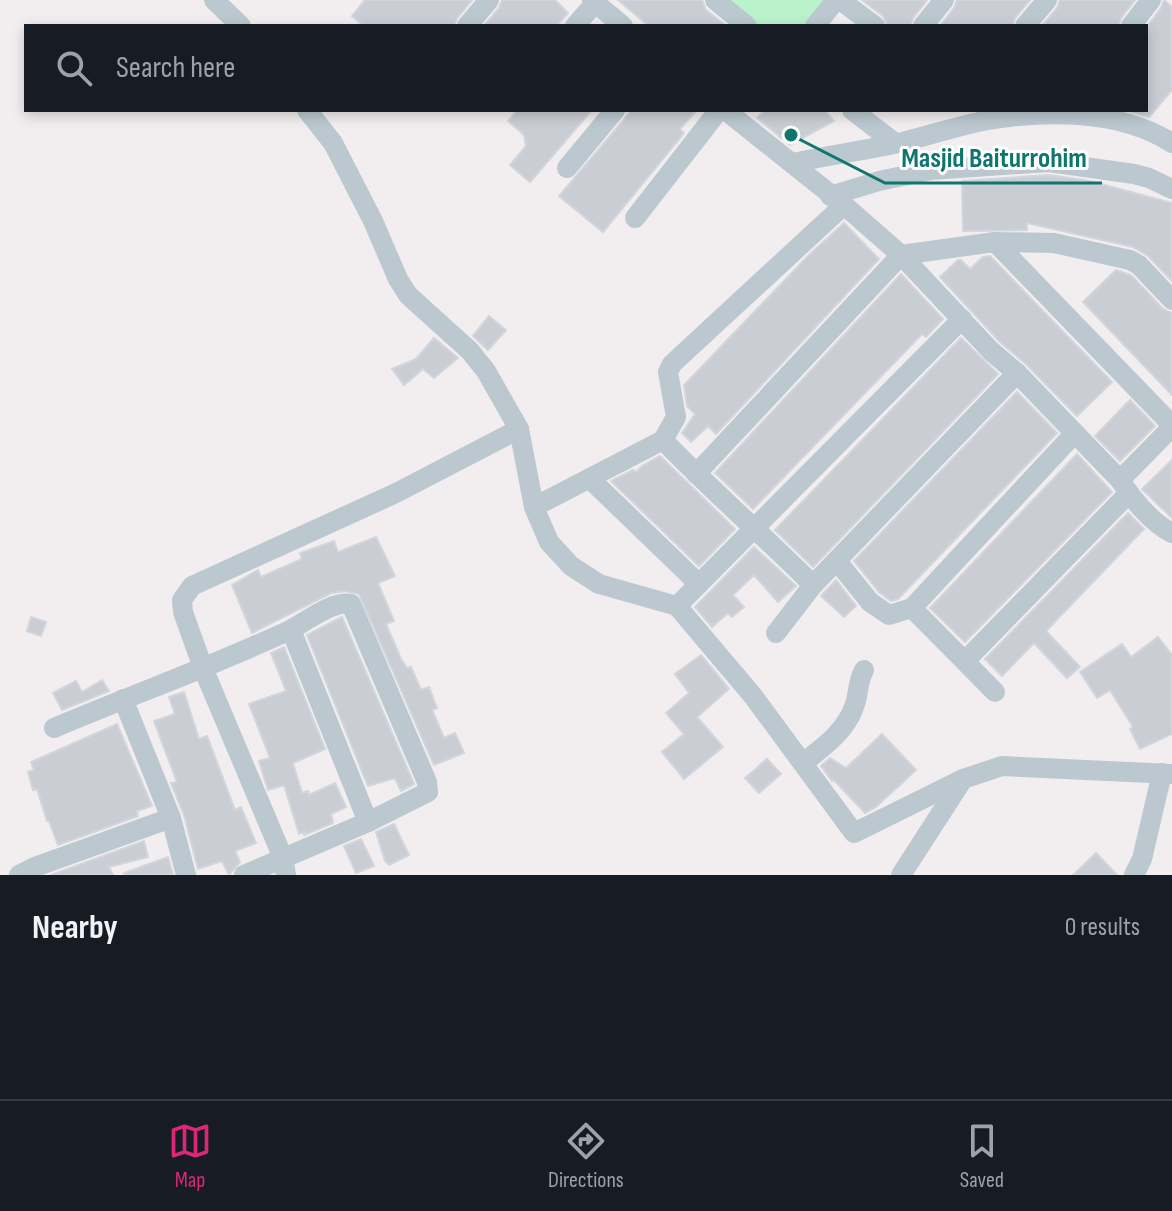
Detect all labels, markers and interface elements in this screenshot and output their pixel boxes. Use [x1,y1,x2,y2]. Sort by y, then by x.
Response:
search box [24,24,1148,112]
icon: search [52,46,96,90]
text: Search here [116,50,235,86]
callout: Masjid Baiturrohim [885,131,1102,183]
text: Masjid Baiturrohim [901,142,1087,175]
text: Nearby [32,907,118,948]
text: 0 results [1065,912,1140,943]
tab: Map [168,1119,212,1194]
tab: Directions [548,1119,624,1194]
tab: Saved [960,1119,1004,1194]

